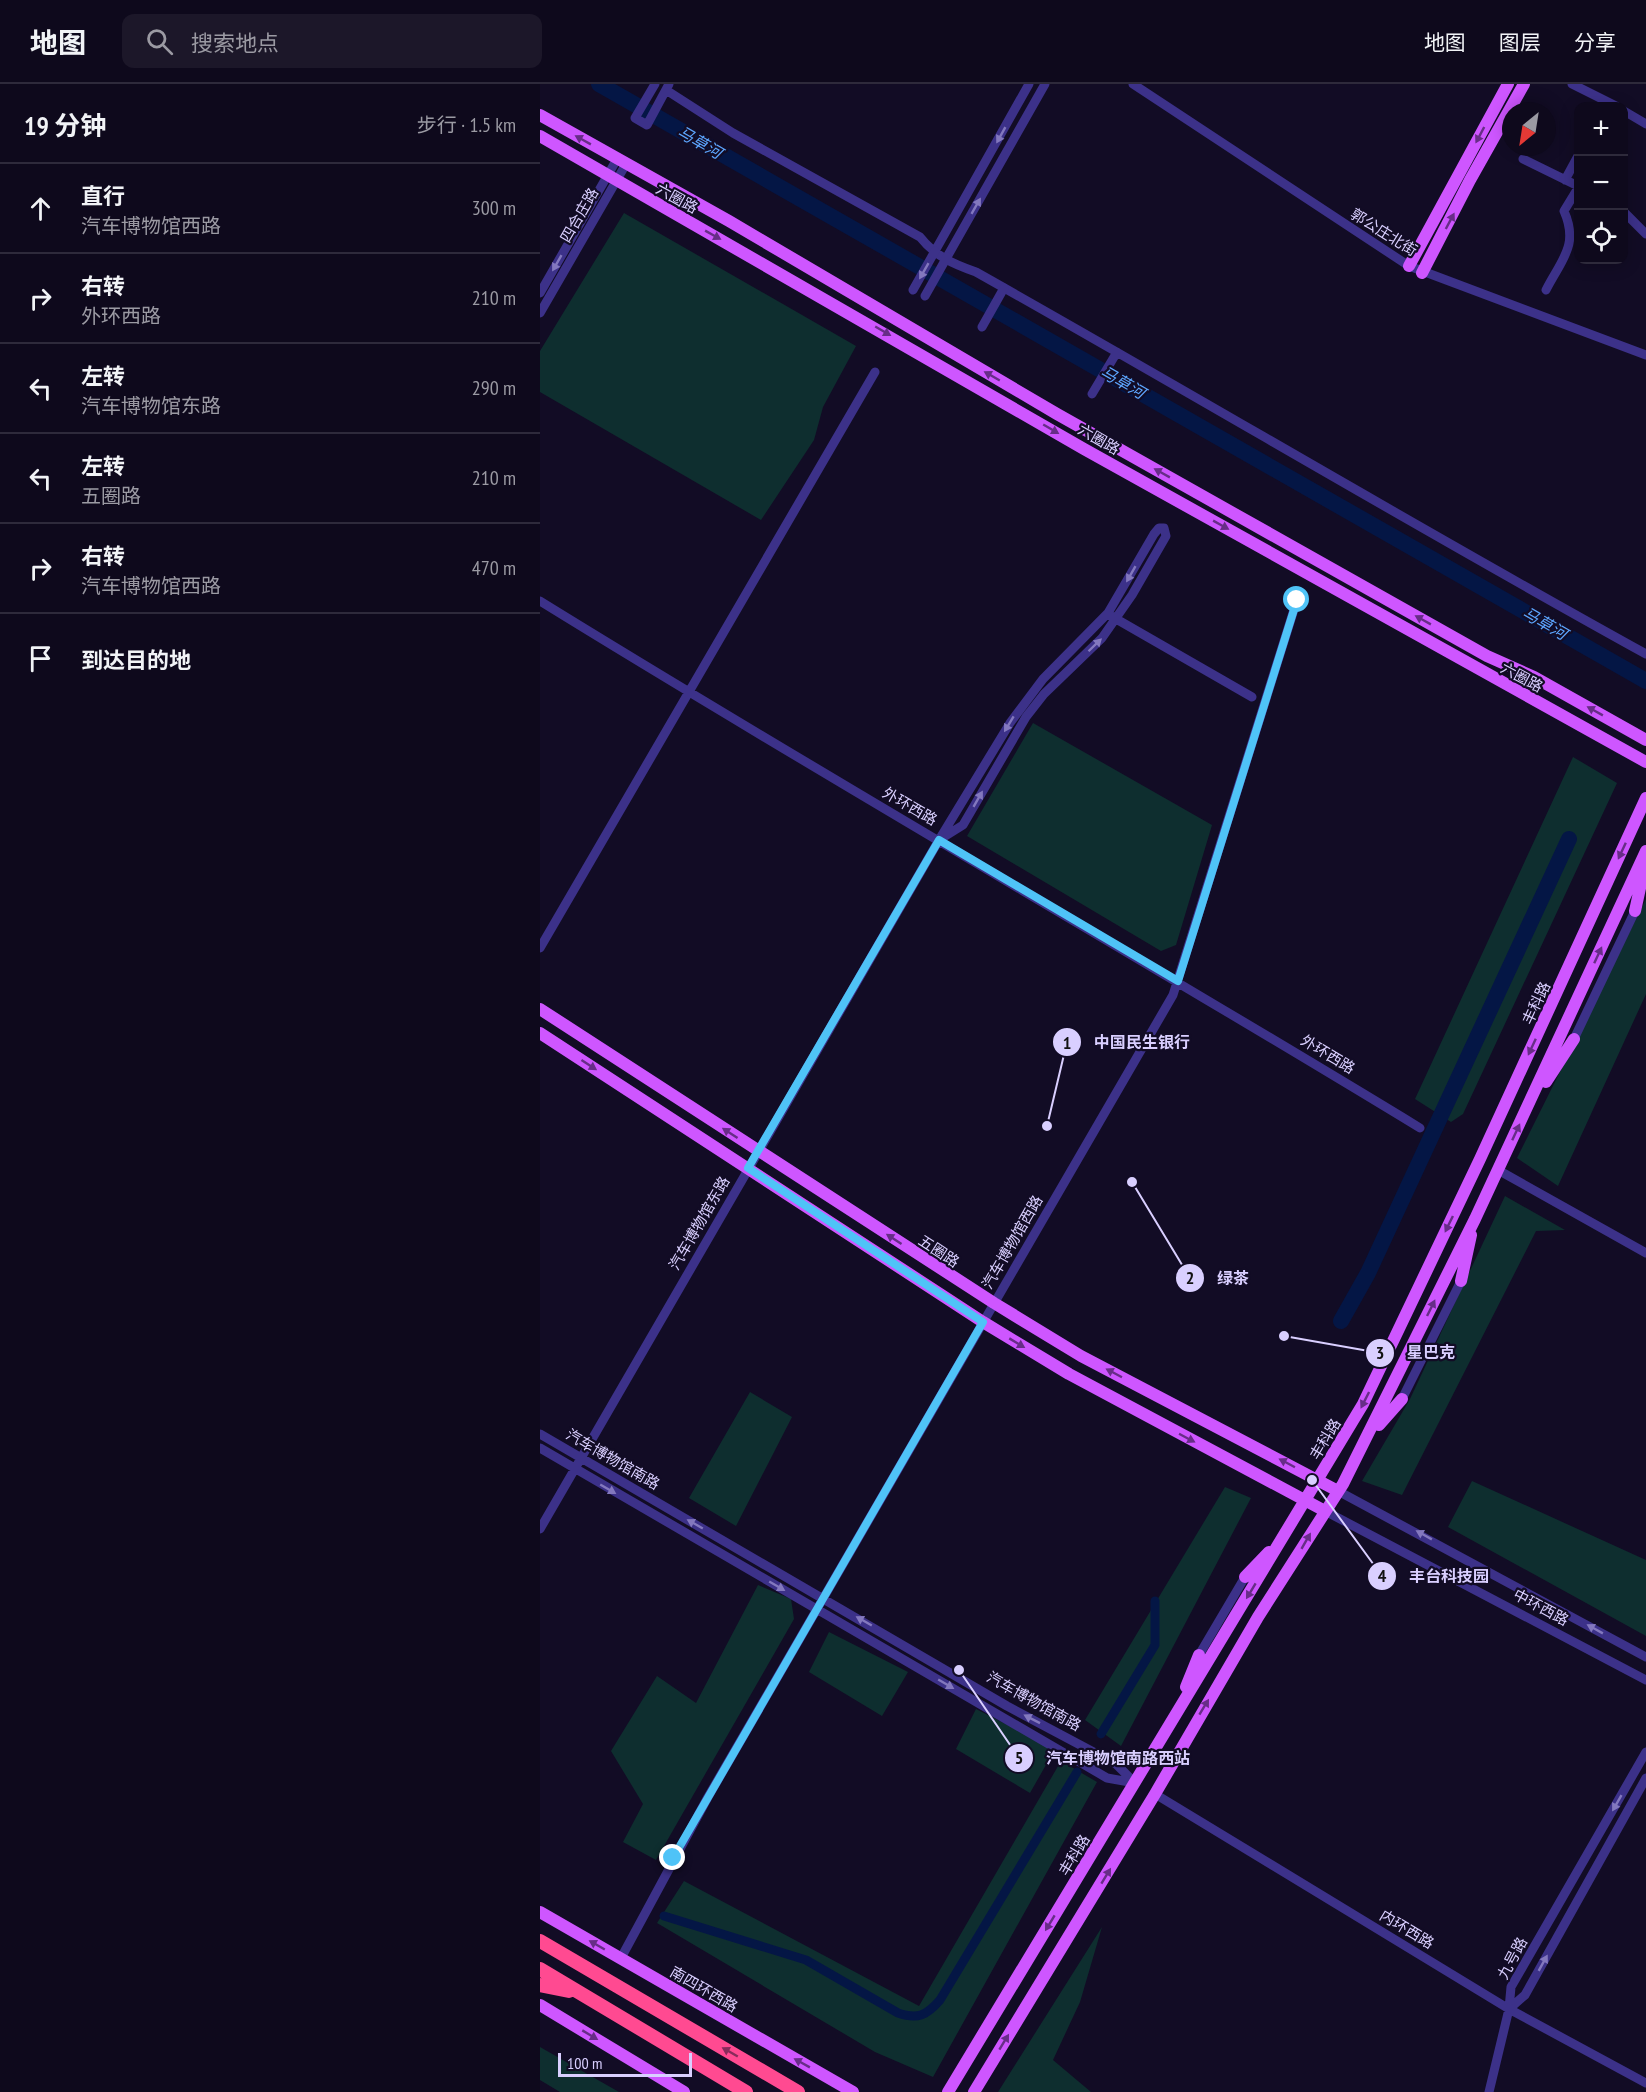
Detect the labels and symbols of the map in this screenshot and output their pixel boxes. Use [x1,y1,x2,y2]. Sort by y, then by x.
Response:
north arrow [1502,102,1556,156]
water label: 马草河 [674,121,728,164]
one-way arrow [995,127,1006,143]
one-way arrow [1475,127,1485,144]
one-way arrow [574,135,591,145]
street label: 六圈路 [653,179,701,217]
street label: 四合庄路 [556,184,602,246]
one-way arrow [970,198,980,215]
street label: 郭公庄北街 [1347,204,1421,260]
one-way arrow [1445,212,1455,229]
one-way arrow [705,230,722,240]
one-way arrow [552,254,562,271]
one-way arrow [919,262,929,279]
one-way arrow [875,326,892,336]
water label: 马草河 [1097,361,1151,404]
one-way arrow [984,371,1001,381]
street label: 六圈路 [1075,420,1123,458]
one-way arrow [1043,424,1059,435]
one-way arrow [1154,467,1170,478]
one-way arrow [1213,520,1230,530]
one-way arrow [1126,566,1136,583]
route start [1283,586,1309,612]
water label: 马草河 [1519,602,1573,645]
one-way arrow [1414,615,1431,625]
one-way arrow [1087,638,1102,652]
street label: 六圈路 [1498,658,1546,696]
one-way arrow [1587,706,1603,717]
one-way arrow [1004,716,1014,733]
street label: 外环西路 [879,783,941,829]
one-way arrow [973,790,983,807]
one-way arrow [1617,842,1626,859]
one-way arrow [1593,947,1602,964]
street label: 丰科路 [1518,979,1554,1027]
callout: 中国民生银行 [1052,1025,1202,1059]
street label: 外环西路 [1297,1030,1359,1078]
text: 1 [1063,1031,1071,1054]
text: 中国民生银行 [1094,1032,1190,1052]
one-way arrow [1527,1039,1536,1056]
one-way arrow [581,1059,597,1070]
one-way arrow [1511,1124,1520,1141]
one-way arrow [722,1128,738,1139]
street label: 汽车博物馆东路 [665,1173,733,1273]
street label: 汽车博物馆西路 [978,1192,1046,1292]
one-way arrow [1445,1215,1454,1232]
street label: 五圈路 [915,1231,963,1271]
one-way arrow [886,1233,902,1245]
callout: 绿茶 [1175,1261,1261,1295]
text: 2 [1186,1266,1194,1289]
text: 绿茶 [1217,1268,1249,1288]
one-way arrow [1426,1299,1435,1316]
callout: 星巴克 [1365,1336,1467,1370]
one-way arrow [1009,1337,1025,1348]
text: 3 [1376,1341,1384,1364]
text: 星巴克 [1407,1342,1455,1362]
one-way arrow [1105,1368,1122,1378]
one-way arrow [1360,1391,1369,1408]
street label: 丰科路 [1305,1415,1345,1463]
street label: 汽车博物馆南路 [563,1425,663,1493]
one-way arrow [1178,1432,1196,1442]
one-way arrow [1278,1459,1295,1468]
one-way arrow [600,1483,616,1494]
one-way arrow [686,1519,703,1529]
one-way arrow [1415,1530,1432,1540]
one-way arrow [1301,1533,1312,1549]
callout: 丰台科技园 [1367,1559,1501,1593]
text: 4 [1378,1564,1387,1587]
text: 丰台科技园 [1409,1566,1489,1586]
one-way arrow [769,1581,785,1592]
one-way arrow [1246,1583,1256,1600]
street label: 中环西路 [1510,1585,1572,1629]
one-way arrow [855,1616,872,1626]
one-way arrow [1586,1624,1603,1634]
street label: 汽车博物馆南路 [983,1667,1085,1735]
one-way arrow [938,1679,955,1689]
one-way arrow [1199,1699,1210,1715]
one-way arrow [1024,1714,1041,1724]
callout: 汽车博物馆南路西站 [1004,1741,1202,1775]
text: 5 [1015,1746,1023,1769]
text: 汽车博物馆南路西站 [1046,1748,1190,1768]
one-way arrow [1612,1795,1622,1812]
street label: 丰科路 [1054,1831,1094,1879]
route end [659,1844,685,1870]
one-way arrow [1100,1867,1111,1884]
street label: 内环西路 [1376,1905,1438,1953]
one-way arrow [1044,1915,1055,1931]
street label: 九号路 [1493,1934,1531,1982]
one-way arrow [589,1939,605,1950]
one-way arrow [1538,1954,1548,1971]
street label: 南四环西路 [667,1962,741,2016]
one-way arrow [582,2030,599,2040]
one-way arrow [999,2034,1010,2050]
one-way arrow [721,2047,738,2057]
scale bar [558,2050,692,2078]
one-way arrow [793,2058,810,2068]

